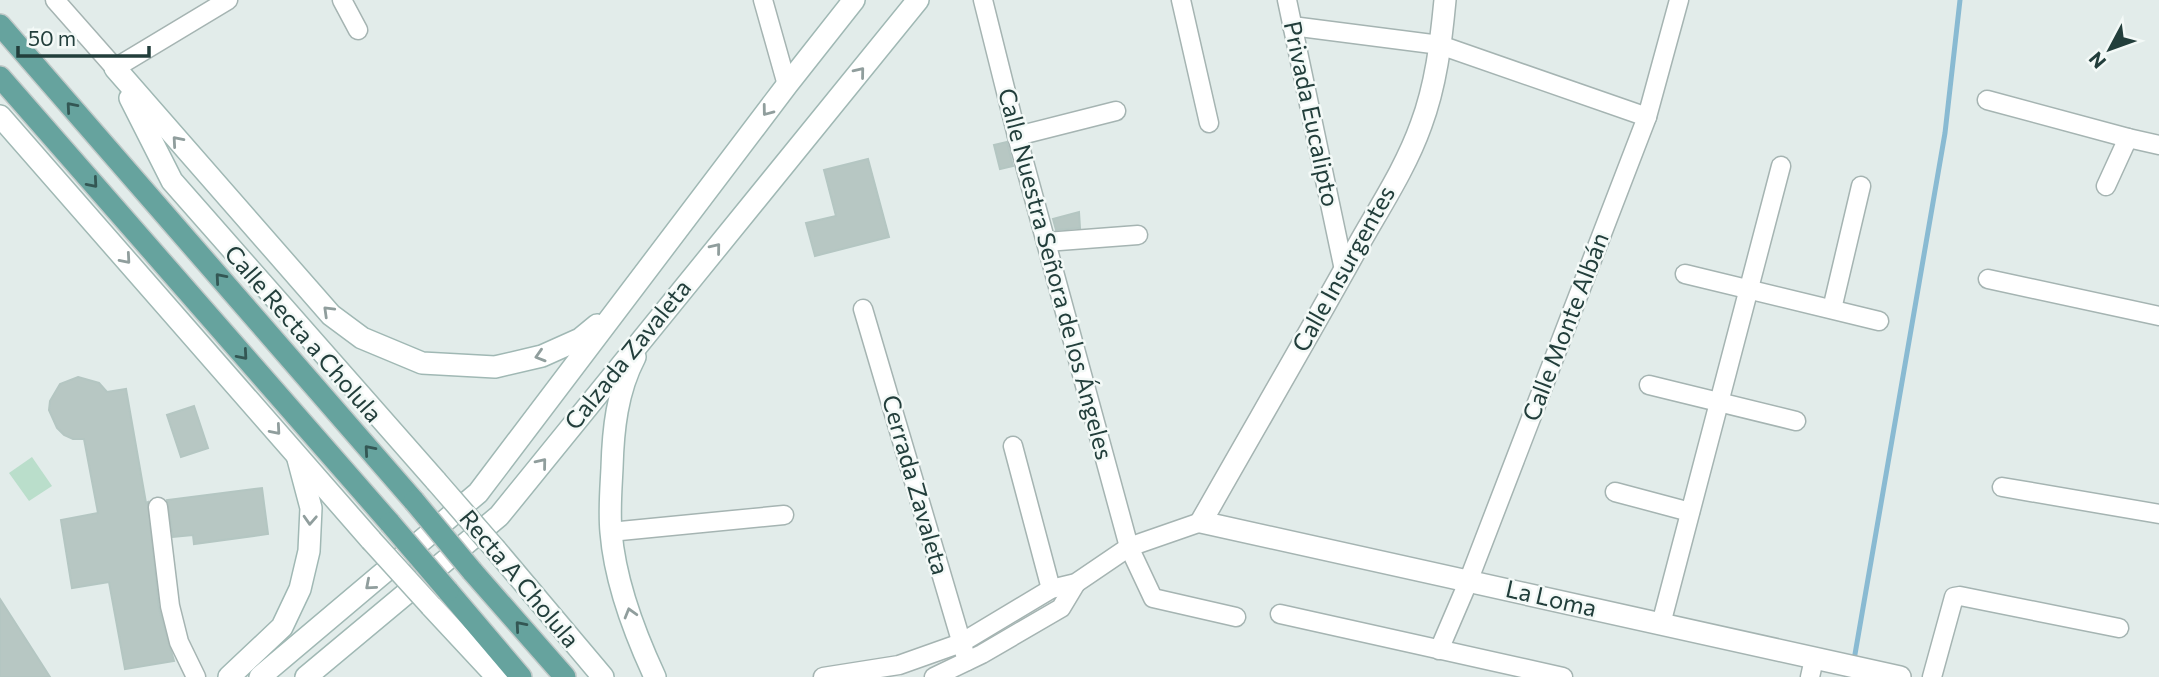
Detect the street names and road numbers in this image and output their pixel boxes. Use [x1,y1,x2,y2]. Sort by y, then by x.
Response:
street label: Privada Eucalipto [1279,18,1346,209]
street label: Calle Nuestra Señora de los Ángeles [993,85,1120,463]
street label: Calle Insurgentes [1285,180,1400,356]
street label: Calle Monte Albán [1515,228,1614,425]
street label: Calle Recta a Cholula [219,239,389,427]
street label: Calzada Zavaleta [557,273,696,435]
street label: Cerrada Zavaleta [877,391,956,578]
street label: Recta A Cholula [454,503,586,653]
street label: La Loma [1503,573,1600,622]

